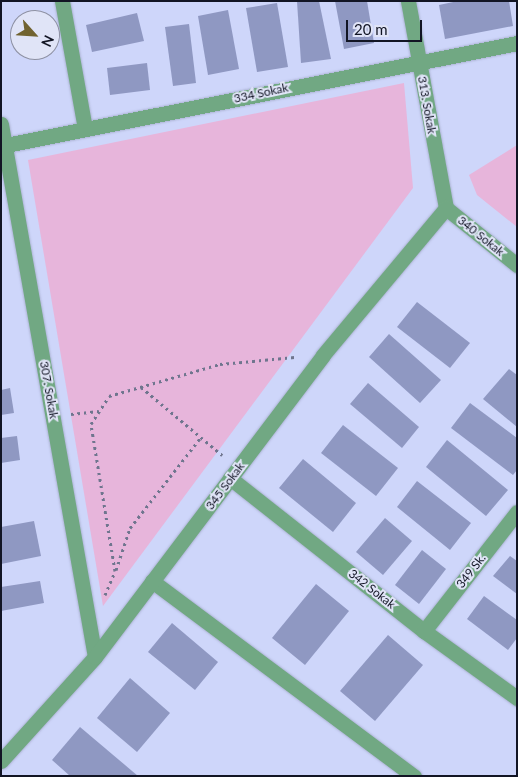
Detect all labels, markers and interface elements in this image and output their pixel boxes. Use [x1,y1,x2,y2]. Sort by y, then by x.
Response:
north arrow [10,10,60,60]
scale bar [348,10,424,42]
text: 20 m [354,20,388,38]
text: N [38,33,58,50]
street label: 313. Sokak [415,75,439,135]
street label: 334 Sokak [232,80,290,106]
street label: 340 Sokak [455,213,507,259]
street label: 307. Sokak [37,360,61,420]
street label: 345 Sokak [203,460,247,512]
street label: 349 Sk. [453,551,489,591]
street label: 342 Sokak [346,566,398,612]

